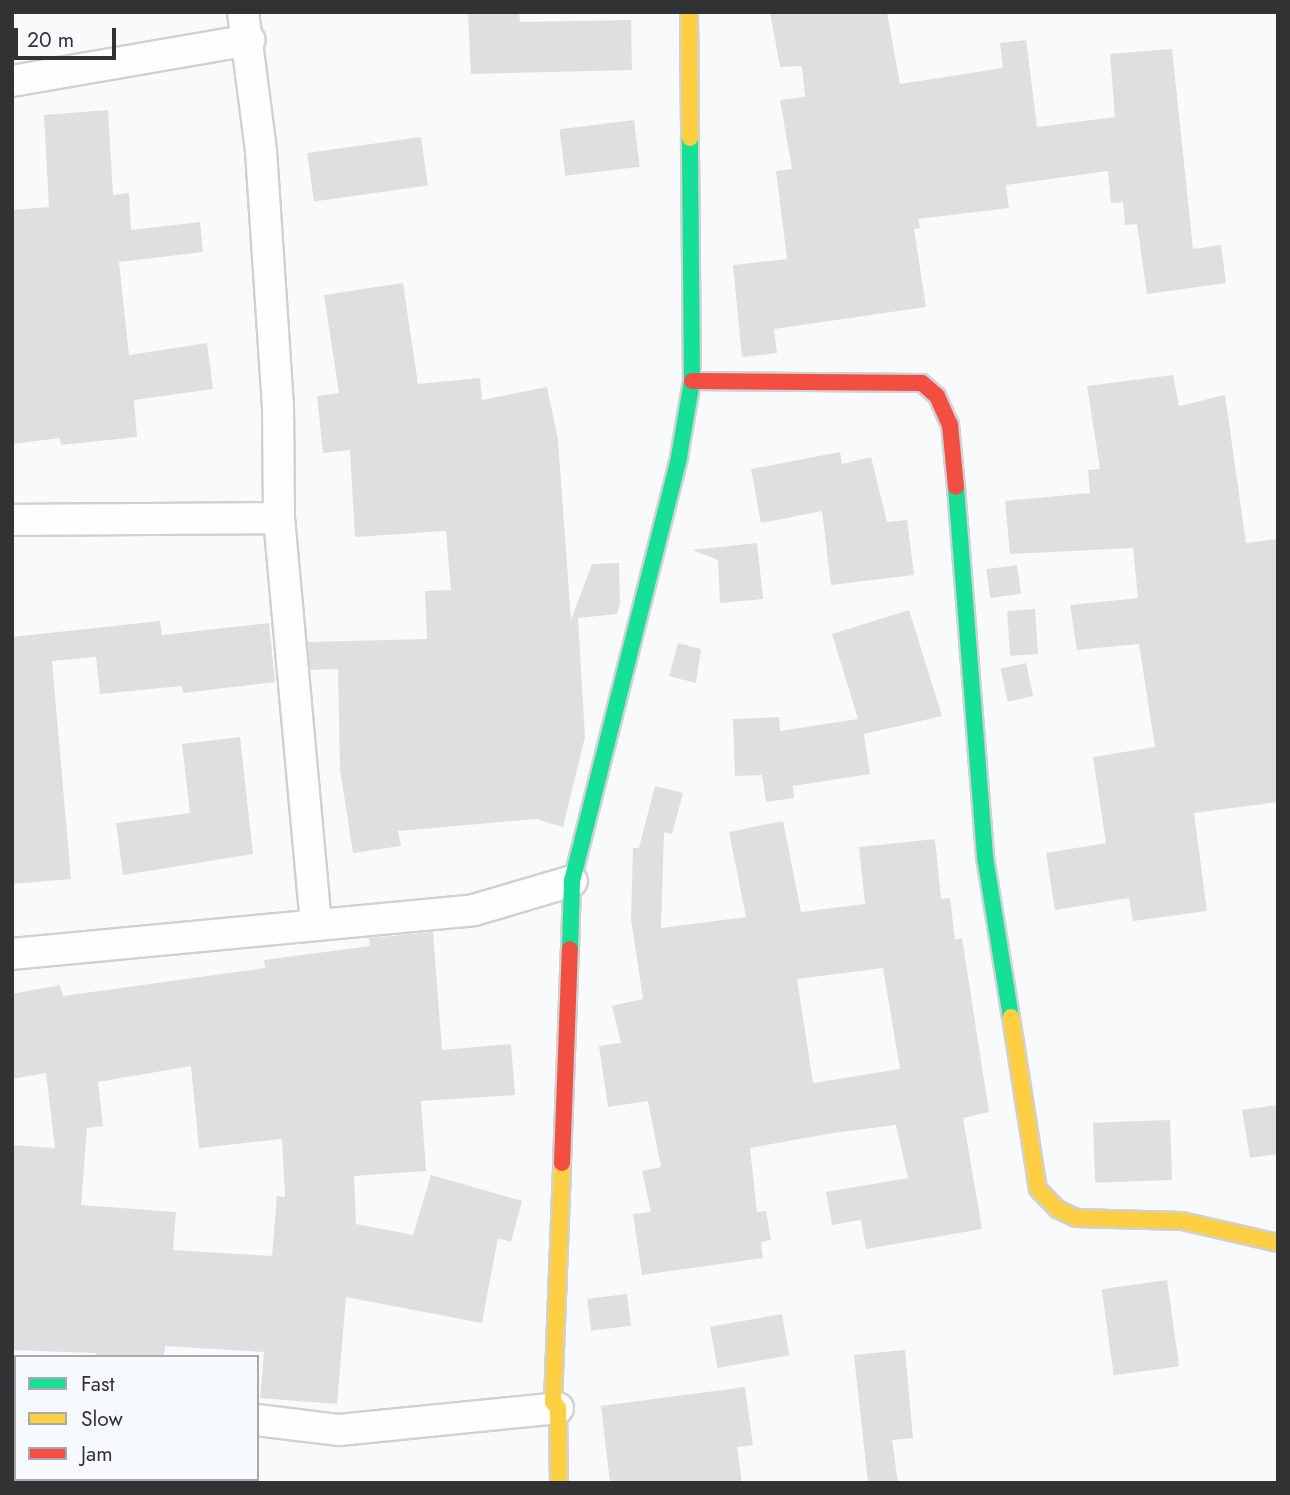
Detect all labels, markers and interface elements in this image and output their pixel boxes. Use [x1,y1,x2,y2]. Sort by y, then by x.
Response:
scale bar [18,14,119,58]
text: 20 m [27,25,74,55]
legend [14,1355,259,1481]
text: Fast [81,1369,114,1399]
text: Slow [81,1404,123,1434]
text: Jam [81,1439,113,1469]

